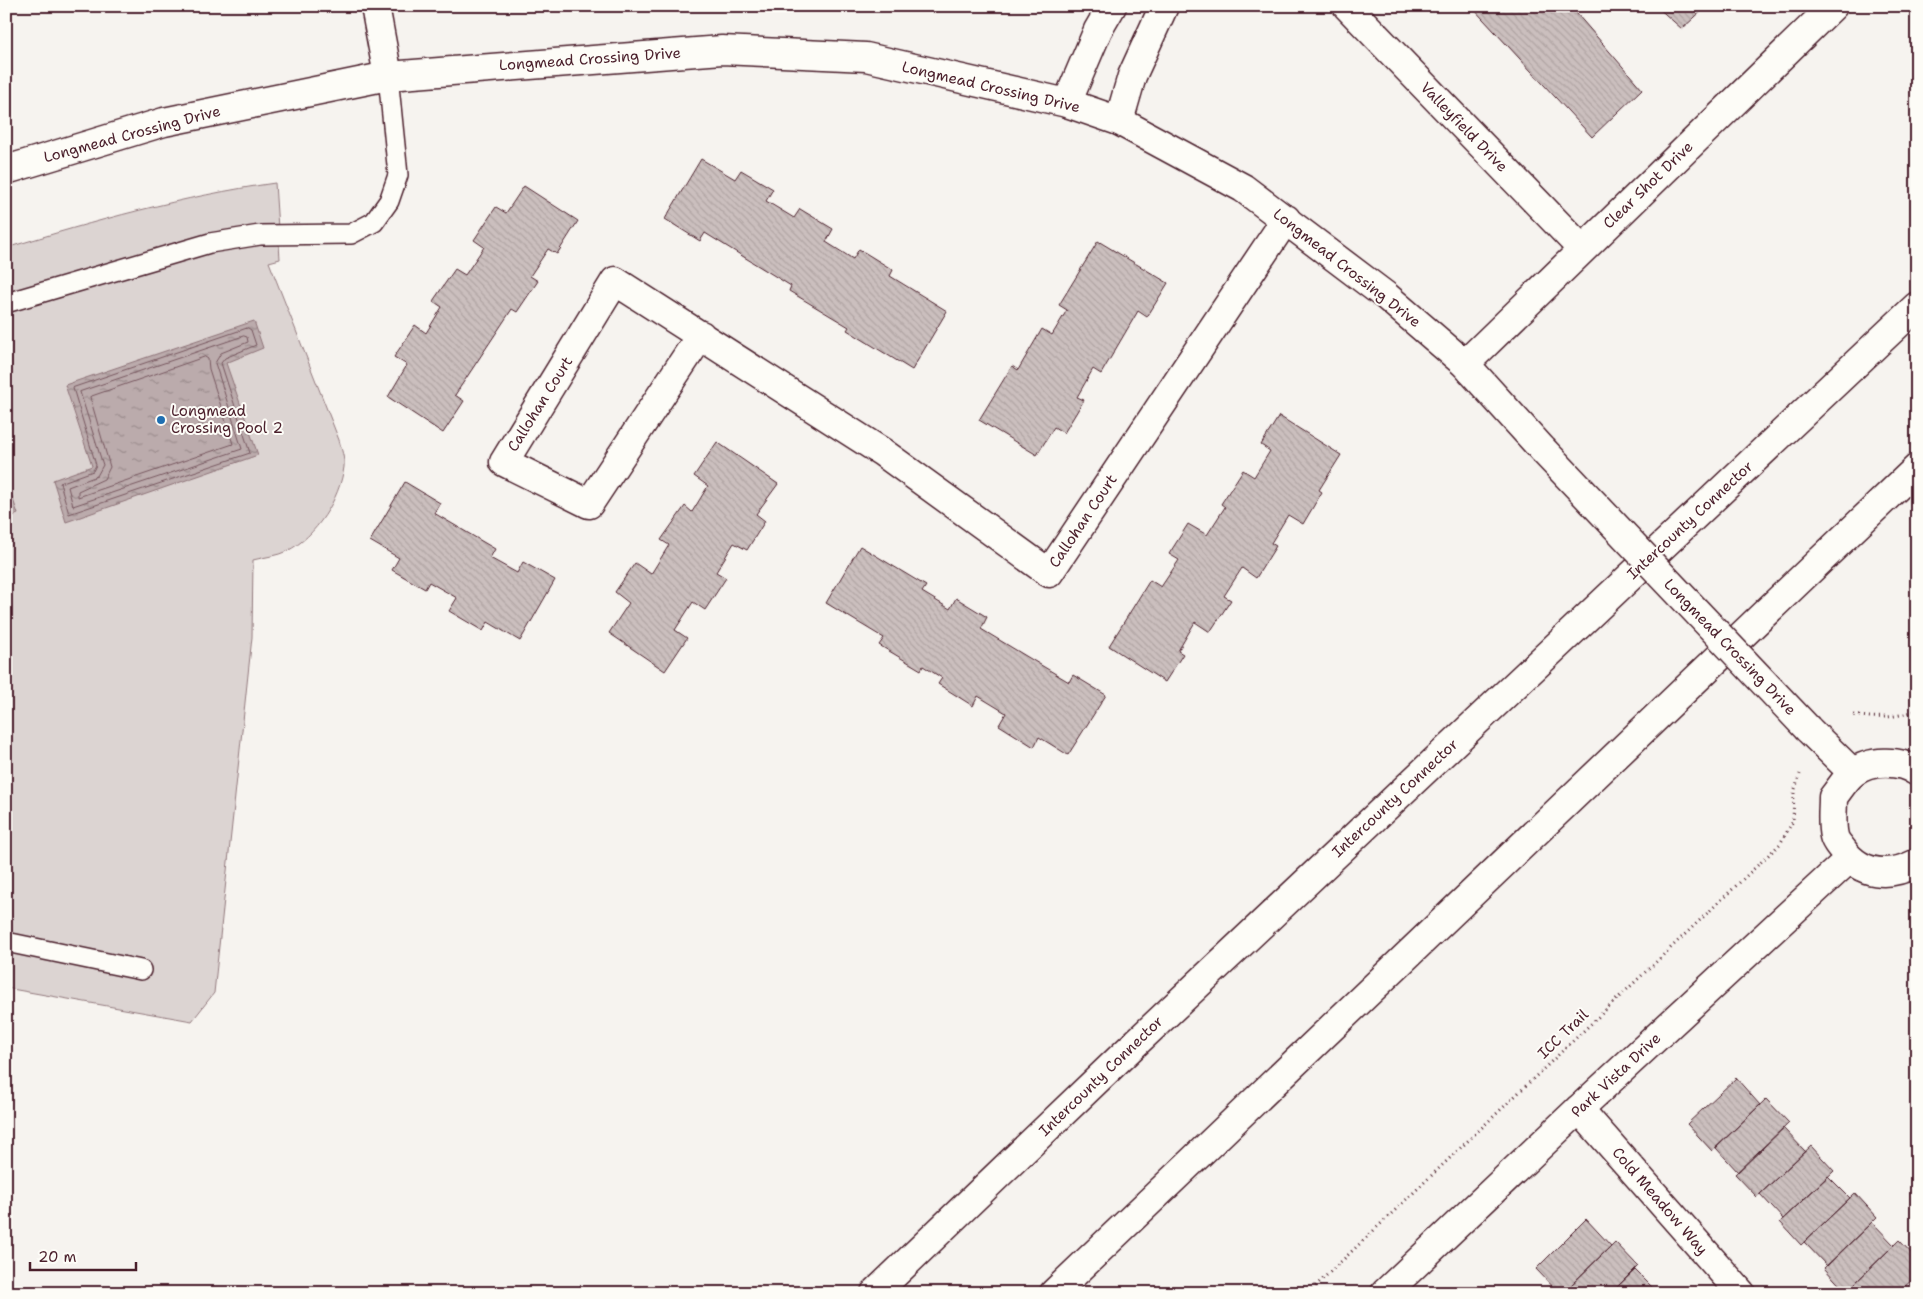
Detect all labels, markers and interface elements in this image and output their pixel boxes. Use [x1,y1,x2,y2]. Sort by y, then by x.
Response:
street label: Longmead Crossing Drive [498,43,682,75]
street label: Longmead Crossing Drive [900,57,1082,117]
street label: Valleyfield Drive [1416,78,1512,176]
street label: Longmead Crossing Drive [41,101,223,167]
street label: Clear Shot Drive [1599,137,1697,233]
street label: Longmead Crossing Drive [1269,204,1425,332]
street label: Callohan Court [503,353,577,455]
place label: Longmead Crossing Pool 2 [171,401,283,438]
marker: Longmead Crossing Pool 2 [155,414,167,426]
street label: Intercounty Connector [1623,456,1757,584]
street label: Callohan Court [1044,470,1122,572]
street label: Longmead Crossing Drive [1659,574,1801,720]
street label: Intercounty Connector [1328,734,1462,862]
street label: ICC Trail [1533,1005,1593,1063]
street label: Intercounty Connector [1035,1011,1167,1141]
street label: Park Vista Drive [1567,1028,1665,1122]
street label: Cold Meadow Way [1608,1143,1712,1259]
scale bar [30,1239,136,1271]
text: 20 m [38,1247,77,1267]

